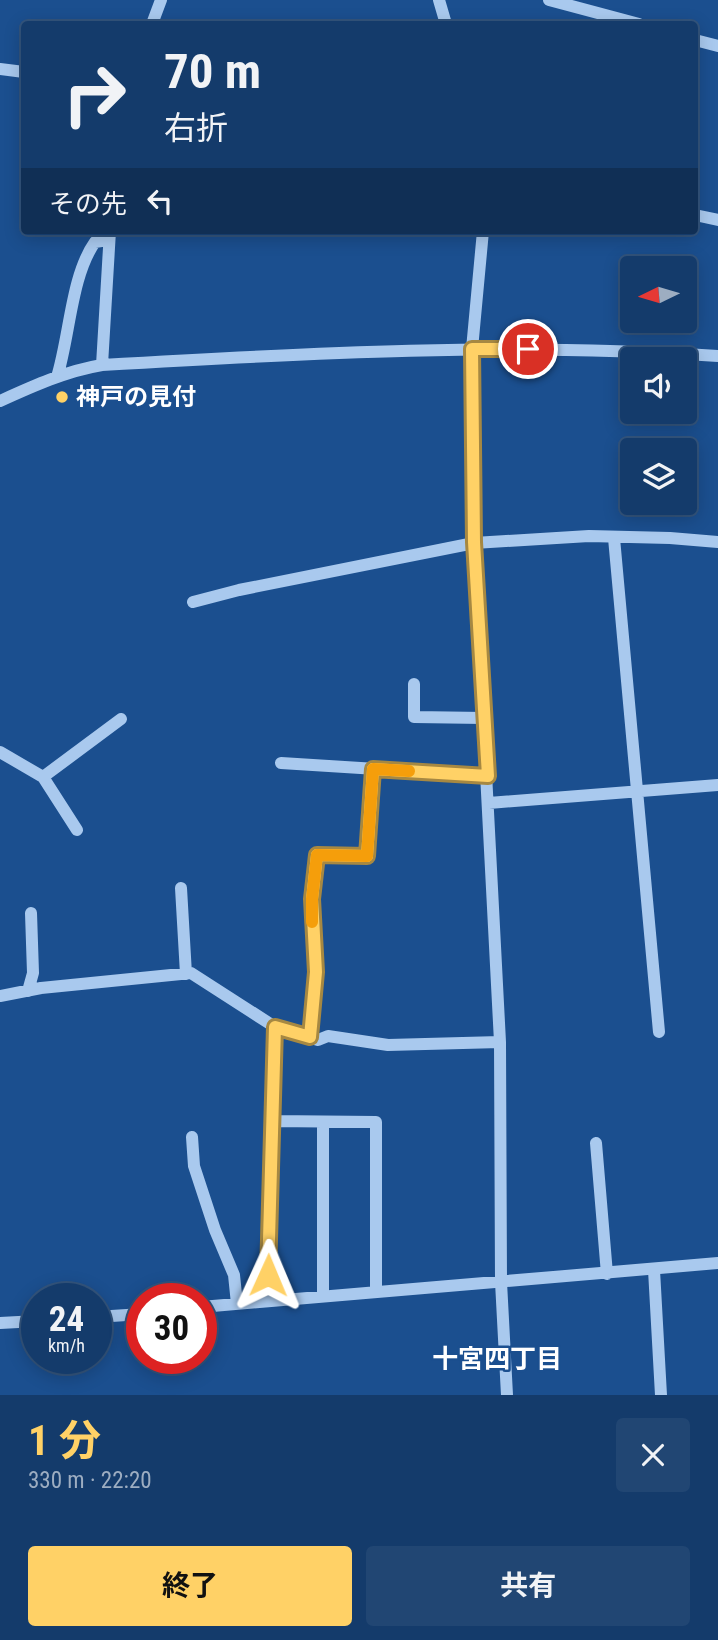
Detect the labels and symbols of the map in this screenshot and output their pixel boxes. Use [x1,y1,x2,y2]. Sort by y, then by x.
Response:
north arrow [620,256,696,332]
pin [498,319,558,379]
place label: 神戸の見付 [76,383,196,411]
marker: 神戸の見付 [54,389,70,405]
position arrow [231,1238,305,1312]
speed limit sign: 30 [126,1283,217,1374]
district label: 十宮四丁目 [432,1344,562,1374]

